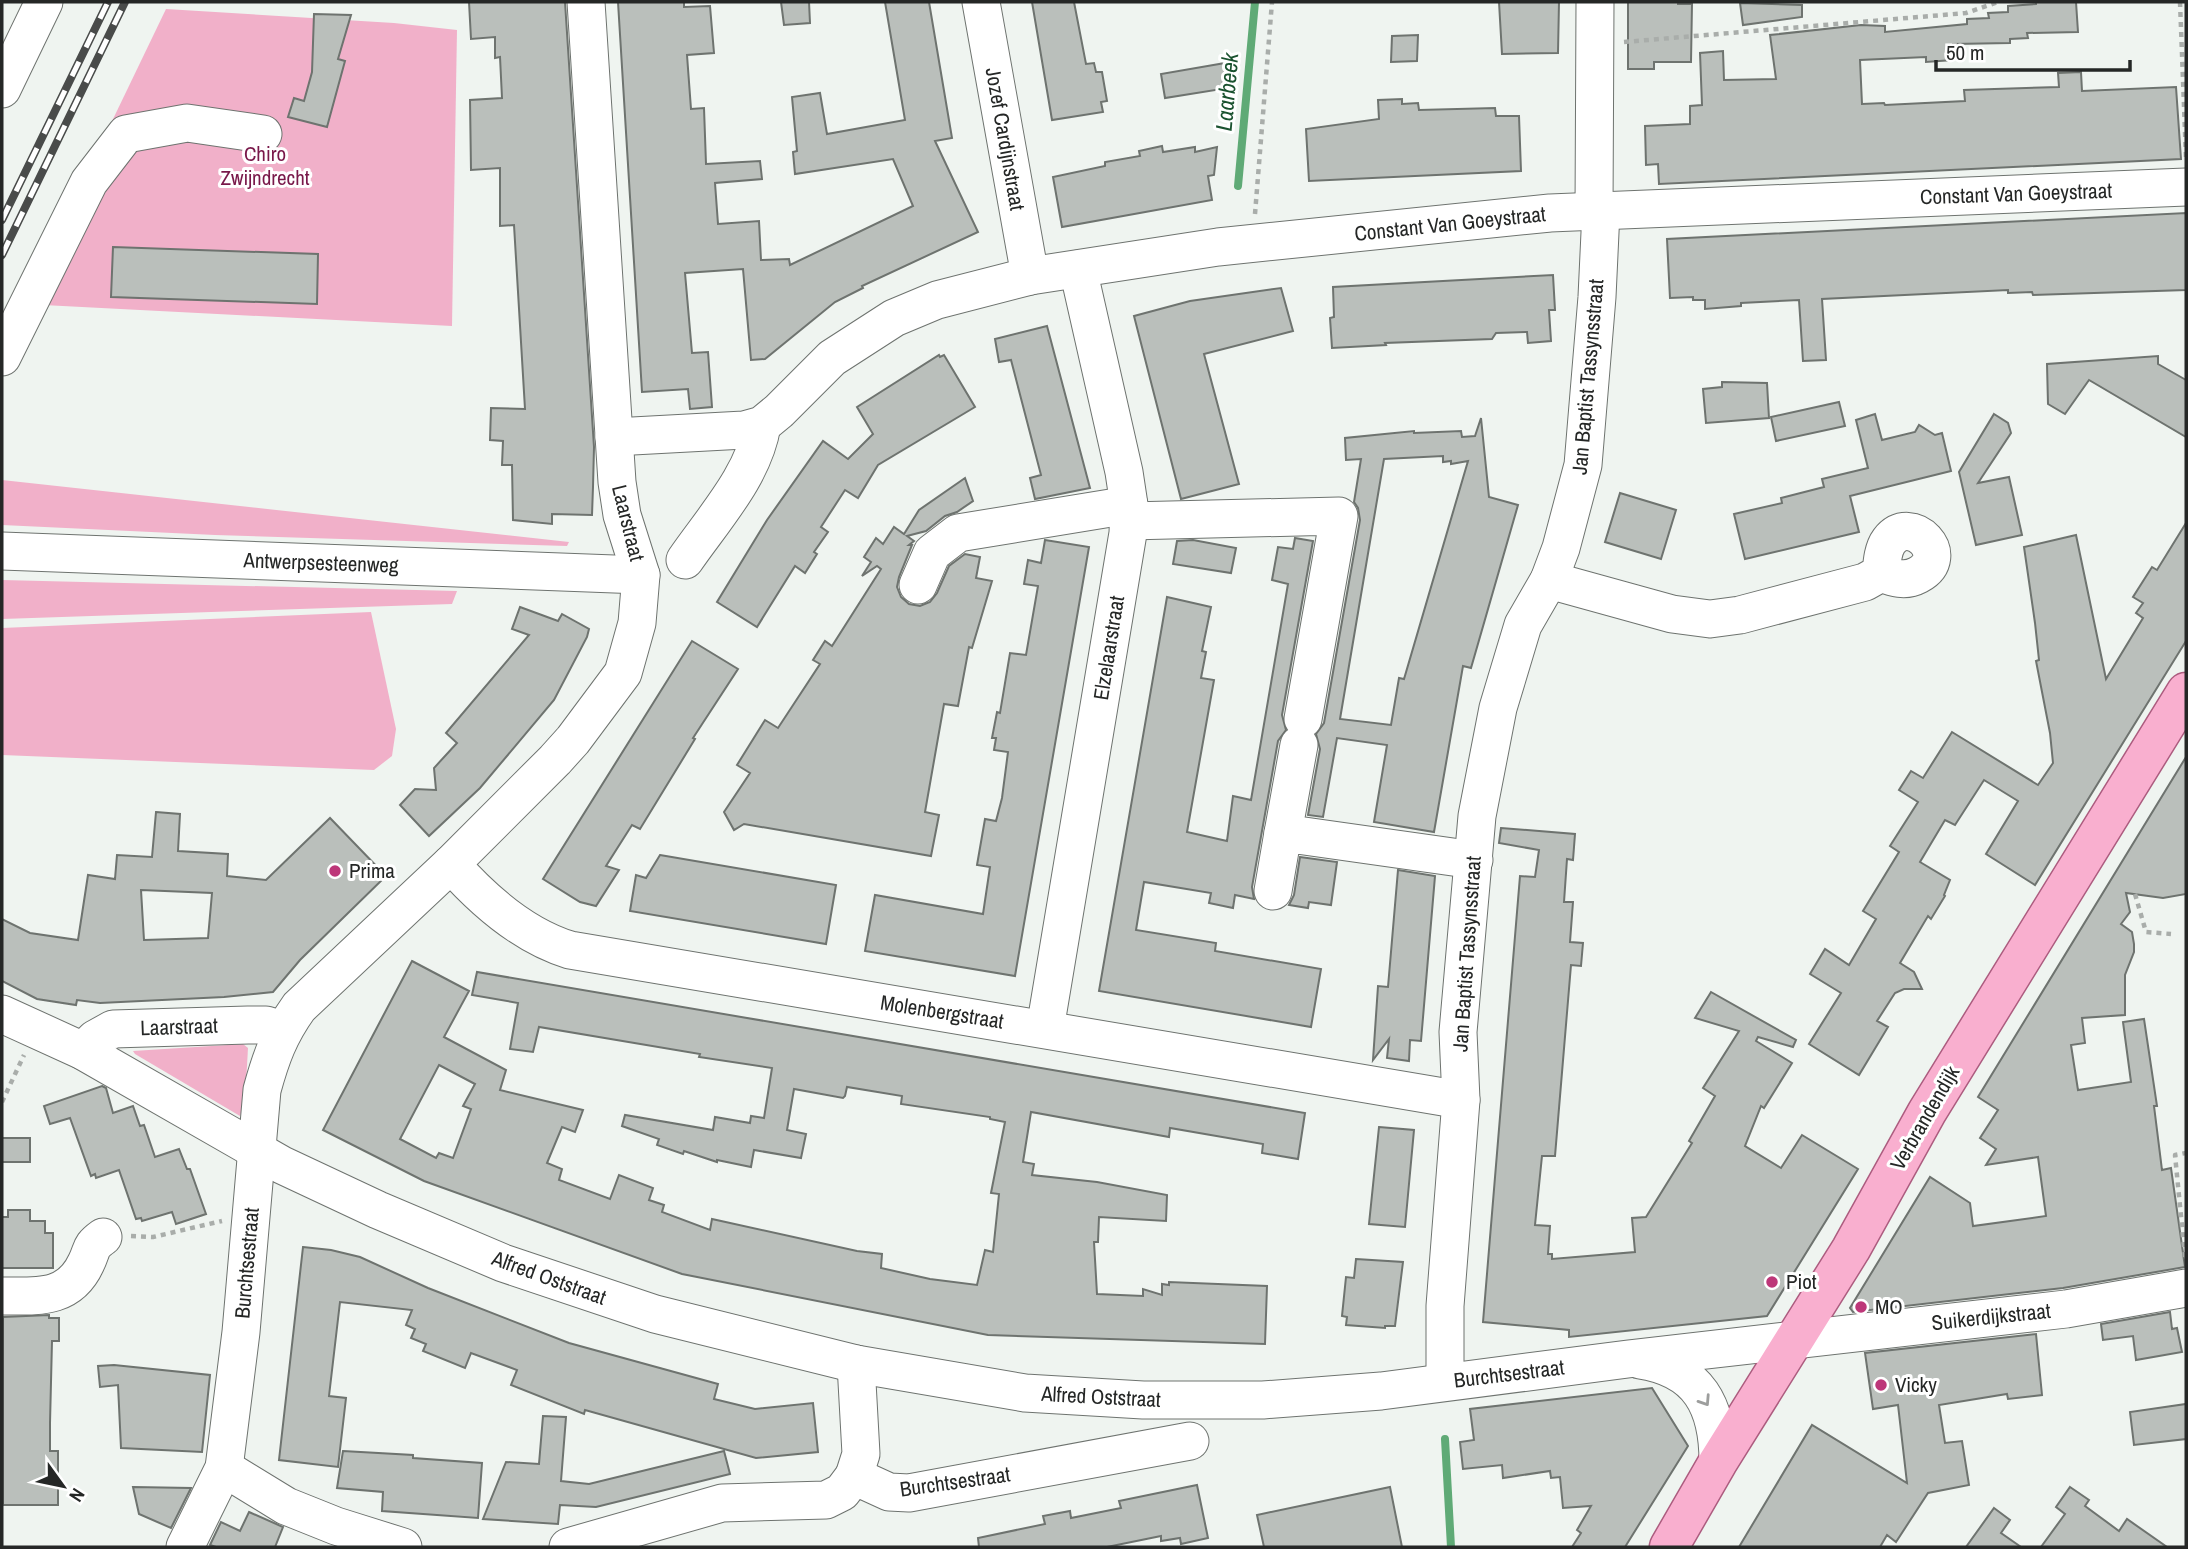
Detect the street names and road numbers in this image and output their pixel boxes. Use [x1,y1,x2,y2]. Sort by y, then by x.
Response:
street label: Jozef Cardijnstraat [979,65,1032,213]
street label: Constant Van Goeystraat [1919,176,2113,211]
street label: Constant Van Goeystraat [1353,199,1547,248]
street label: Jan Baptist Tassynsstraat [1565,278,1611,476]
street label: Laarstraat [605,482,652,564]
street label: Antwerpsesteenweg [242,545,399,580]
street label: Elzelaarstraat [1086,593,1131,702]
street label: Jan Baptist Tassynsstraat [1445,855,1488,1053]
street label: Molenbergstraat [878,987,1006,1036]
street label: Laarstraat [140,1011,218,1042]
street label: Verbrandendijk [1883,1060,1966,1175]
street label: Burchtsestraat [227,1206,266,1320]
street label: Alfred Oststraat [487,1243,611,1312]
street label: Suikerdijkstraat [1930,1296,2052,1337]
street label: Burchtsestraat [1452,1352,1566,1395]
street label: Alfred Oststraat [1040,1379,1162,1414]
street label: Burchtsestraat [898,1459,1012,1504]

